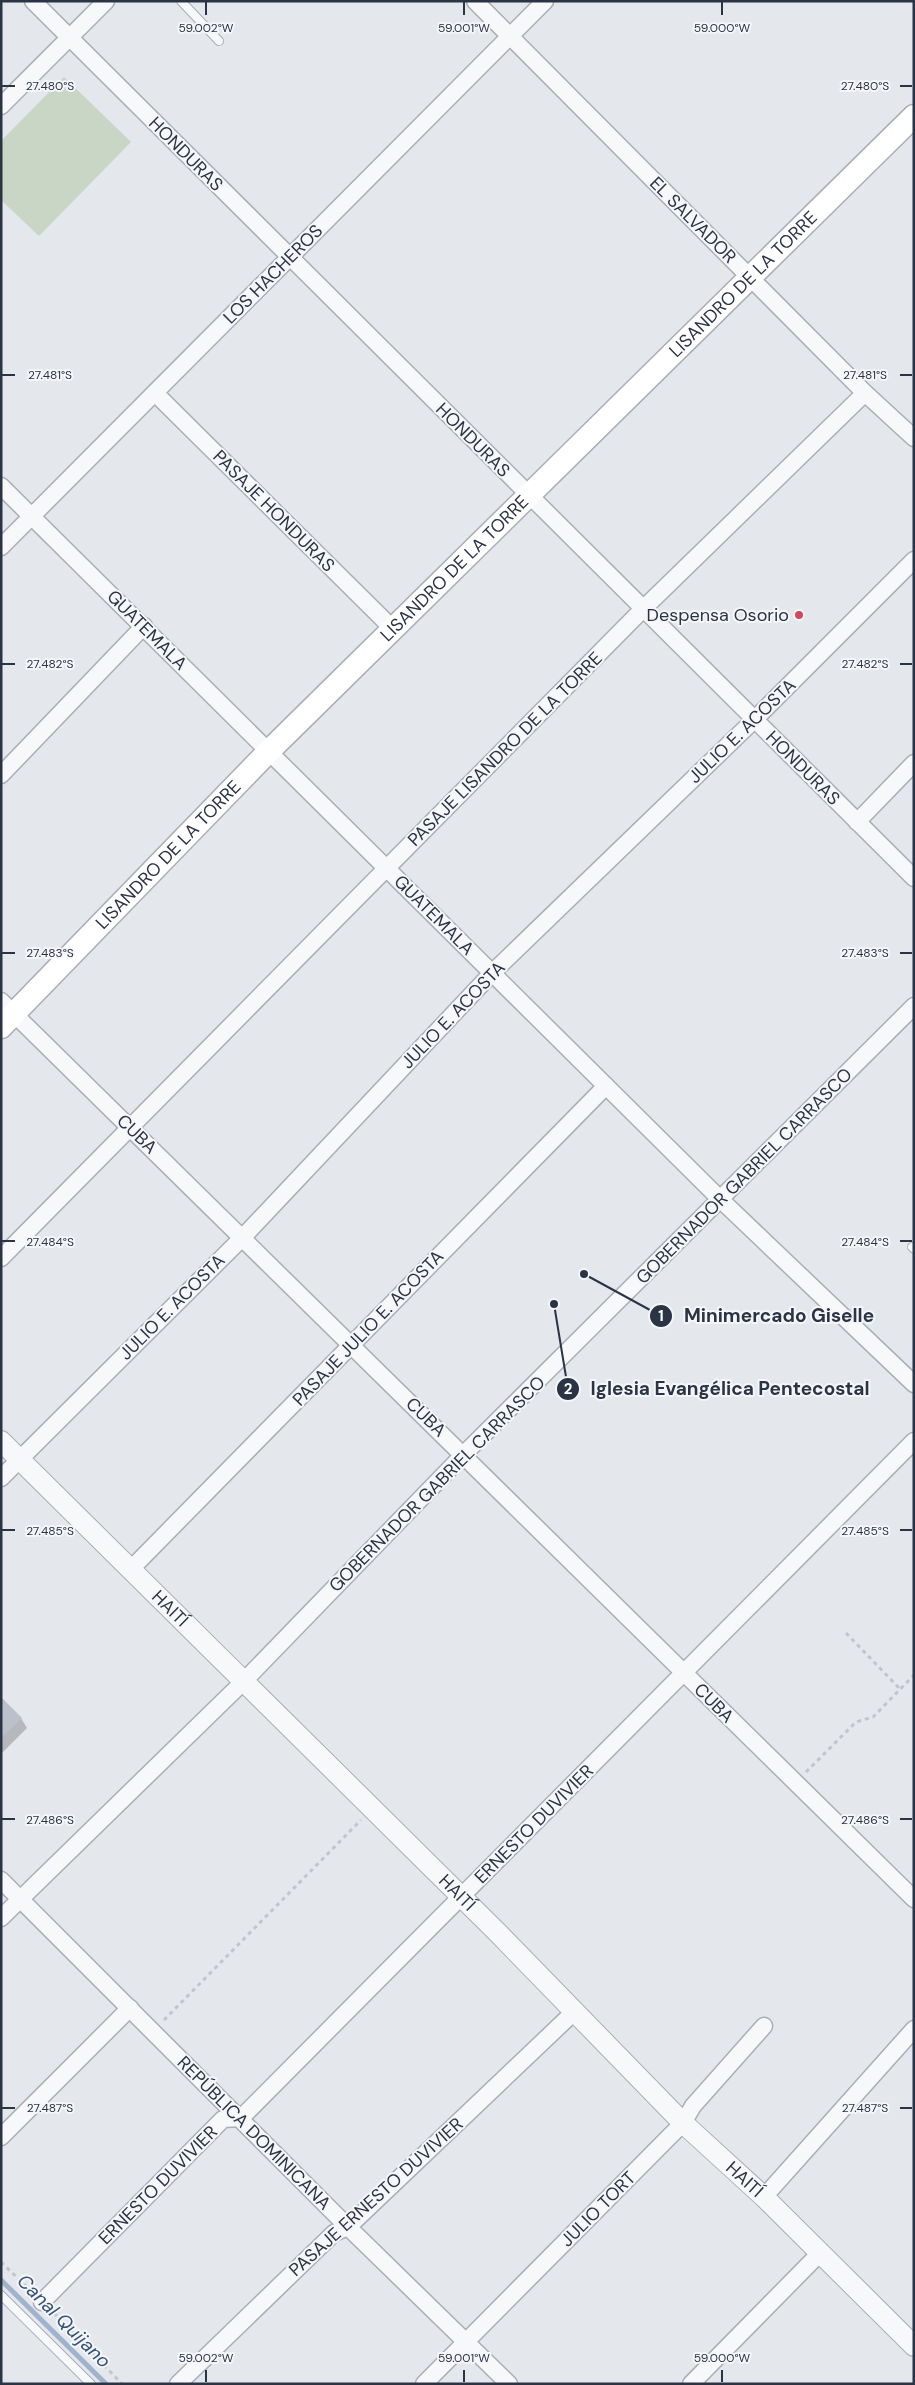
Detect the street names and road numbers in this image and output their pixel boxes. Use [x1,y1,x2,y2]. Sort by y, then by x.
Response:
street label: HONDURAS [144,112,228,196]
street label: EL SALVADOR [644,171,742,269]
street label: LISANDRO DE LA TORRE [664,206,822,363]
street label: LOS HACHEROS [218,219,328,329]
street label: HONDURAS [431,398,515,482]
street label: PASAJE HONDURAS [208,445,340,577]
street label: LISANDRO DE LA TORRE [375,490,534,647]
street label: GUATEMALA [102,585,192,675]
street label: PASAJE LISANDRO DE LA TORRE [402,646,608,852]
street label: JULIO E. ACOSTA [683,674,801,788]
street label: HONDURAS [761,726,845,810]
street label: LISANDRO DE LA TORRE [90,775,246,935]
street label: GUATEMALA [389,870,479,960]
street label: JULIO E. ACOSTA [396,956,510,1074]
street label: GOBERNADOR GABRIEL CARRASCO [631,1063,857,1289]
street label: CUBA [112,1109,162,1159]
street label: PASAJE JULIO E. ACOSTA [287,1245,449,1411]
street label: JULIO E. ACOSTA [114,1249,230,1365]
street label: GOBERNADOR GABRIEL CARRASCO [324,1371,550,1597]
street label: CUBA [401,1392,451,1442]
street label: HAITÍ [147,1585,194,1633]
street label: CUBA [689,1678,739,1728]
street label: ERNESTO DUVIVIER [469,1759,599,1889]
street label: HAITÍ [434,1869,481,1917]
street label: REPÚBLICA DOMINICANA [172,2051,336,2215]
street label: PASAJE ERNESTO DUVIVIER [284,2112,468,2282]
street label: ERNESTO DUVIVIER [93,2120,223,2250]
street label: HAITÍ [721,2156,769,2203]
street label: JULIO TORT [555,2166,641,2252]

